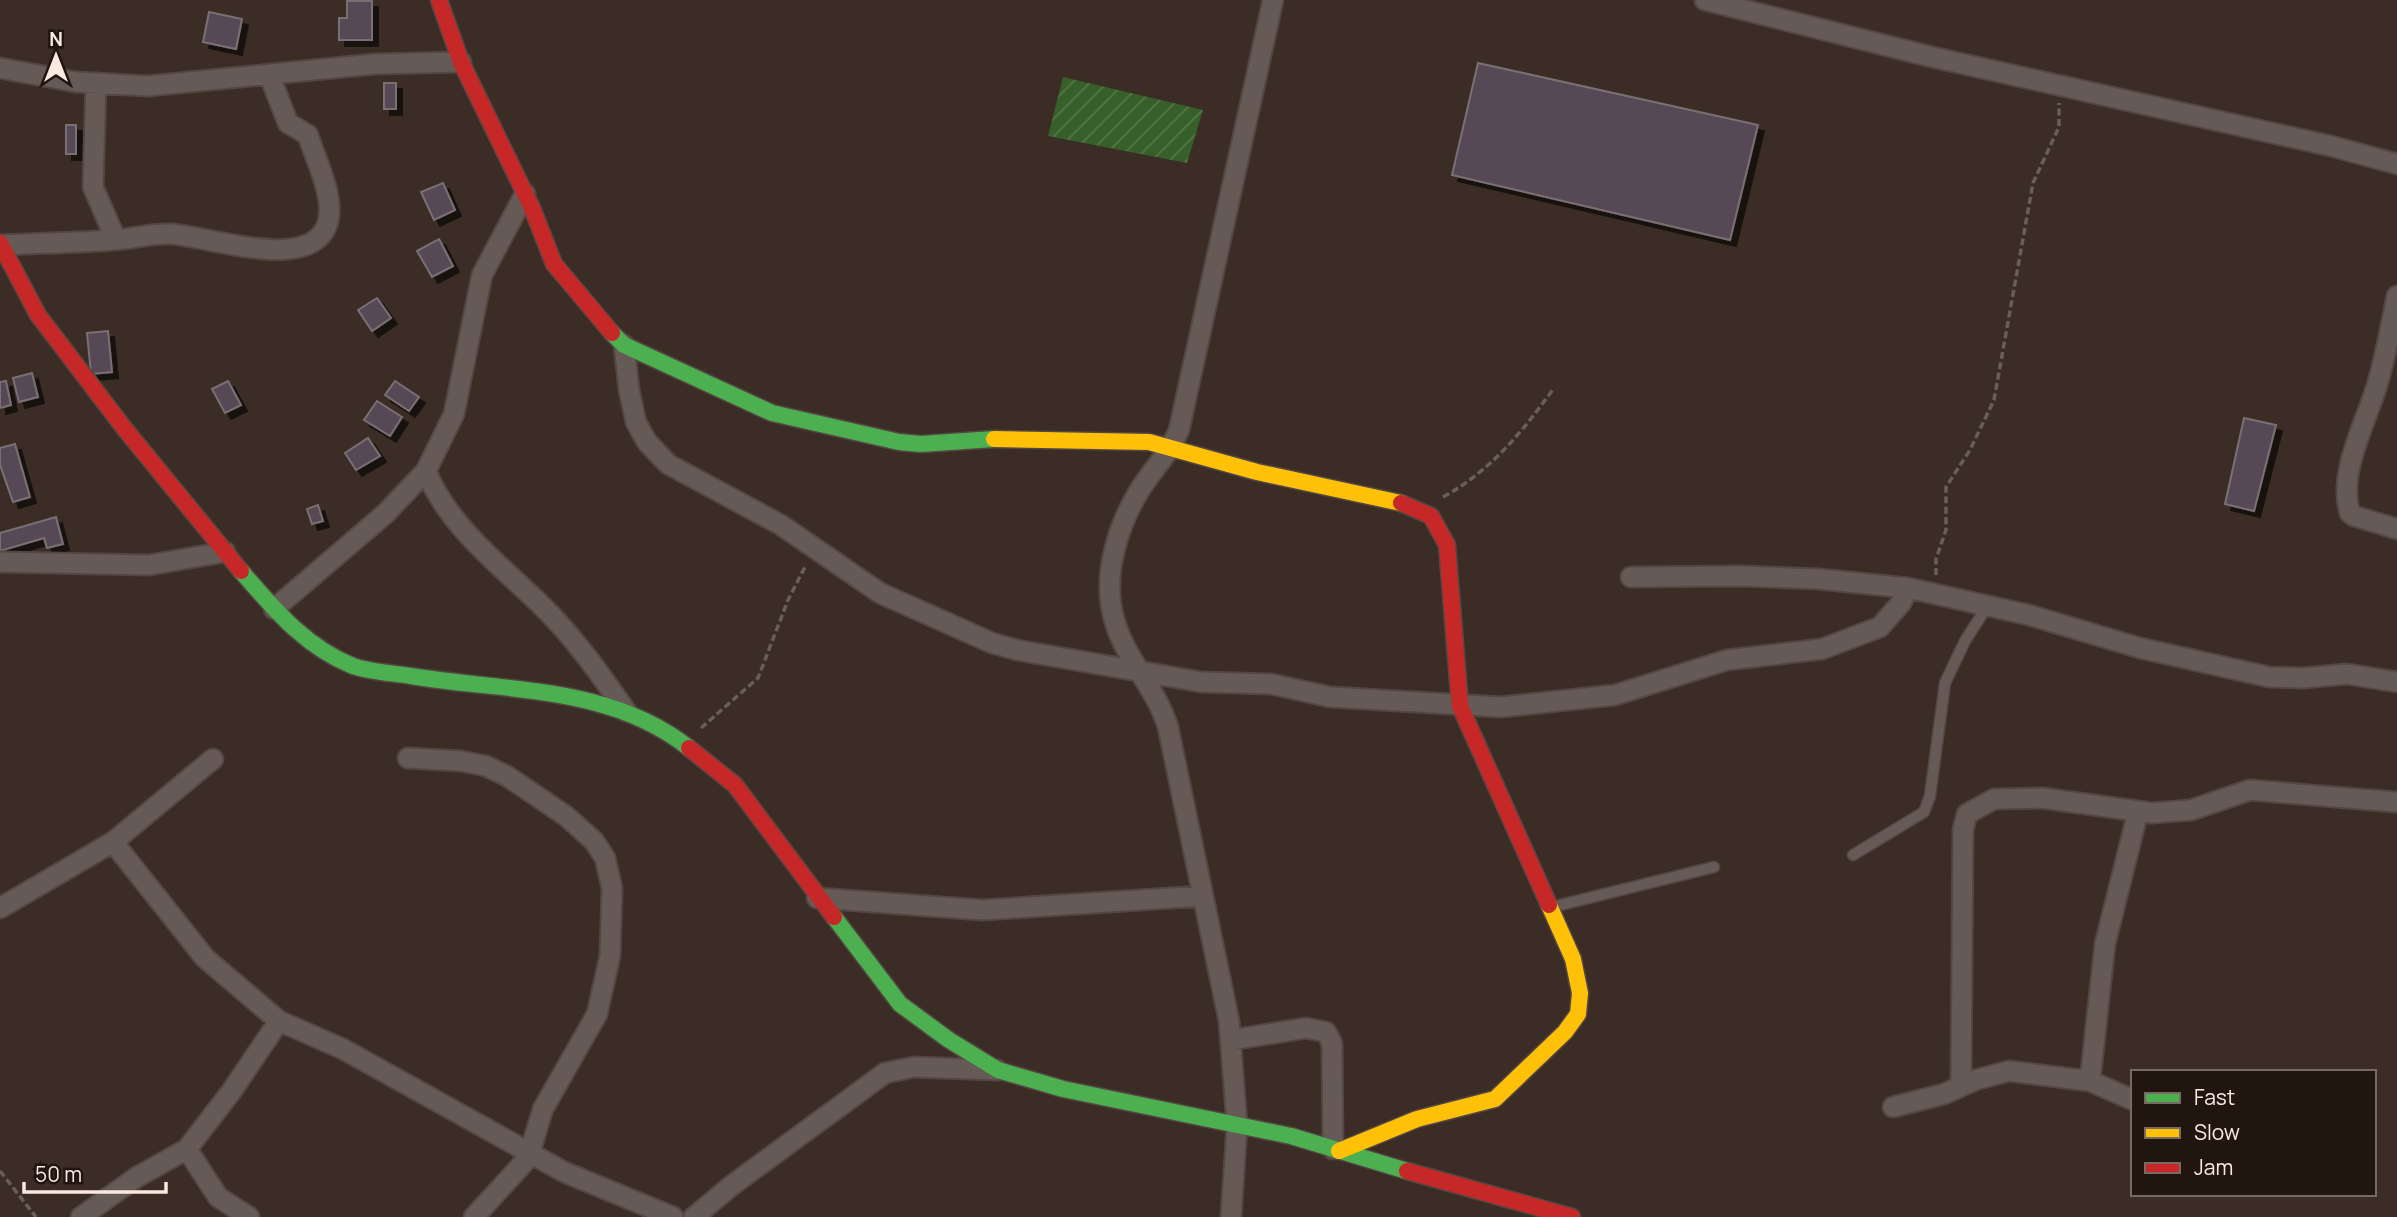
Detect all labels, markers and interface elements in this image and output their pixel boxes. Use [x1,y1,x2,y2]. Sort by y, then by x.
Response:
north arrow [21,21,91,91]
text: N [49,26,63,52]
legend [2131,1070,2376,1196]
text: Fast [2194,1083,2235,1111]
text: Slow [2194,1118,2240,1146]
scale bar [24,1150,166,1194]
text: Jam [2194,1153,2233,1181]
text: 50 m [35,1160,82,1188]

